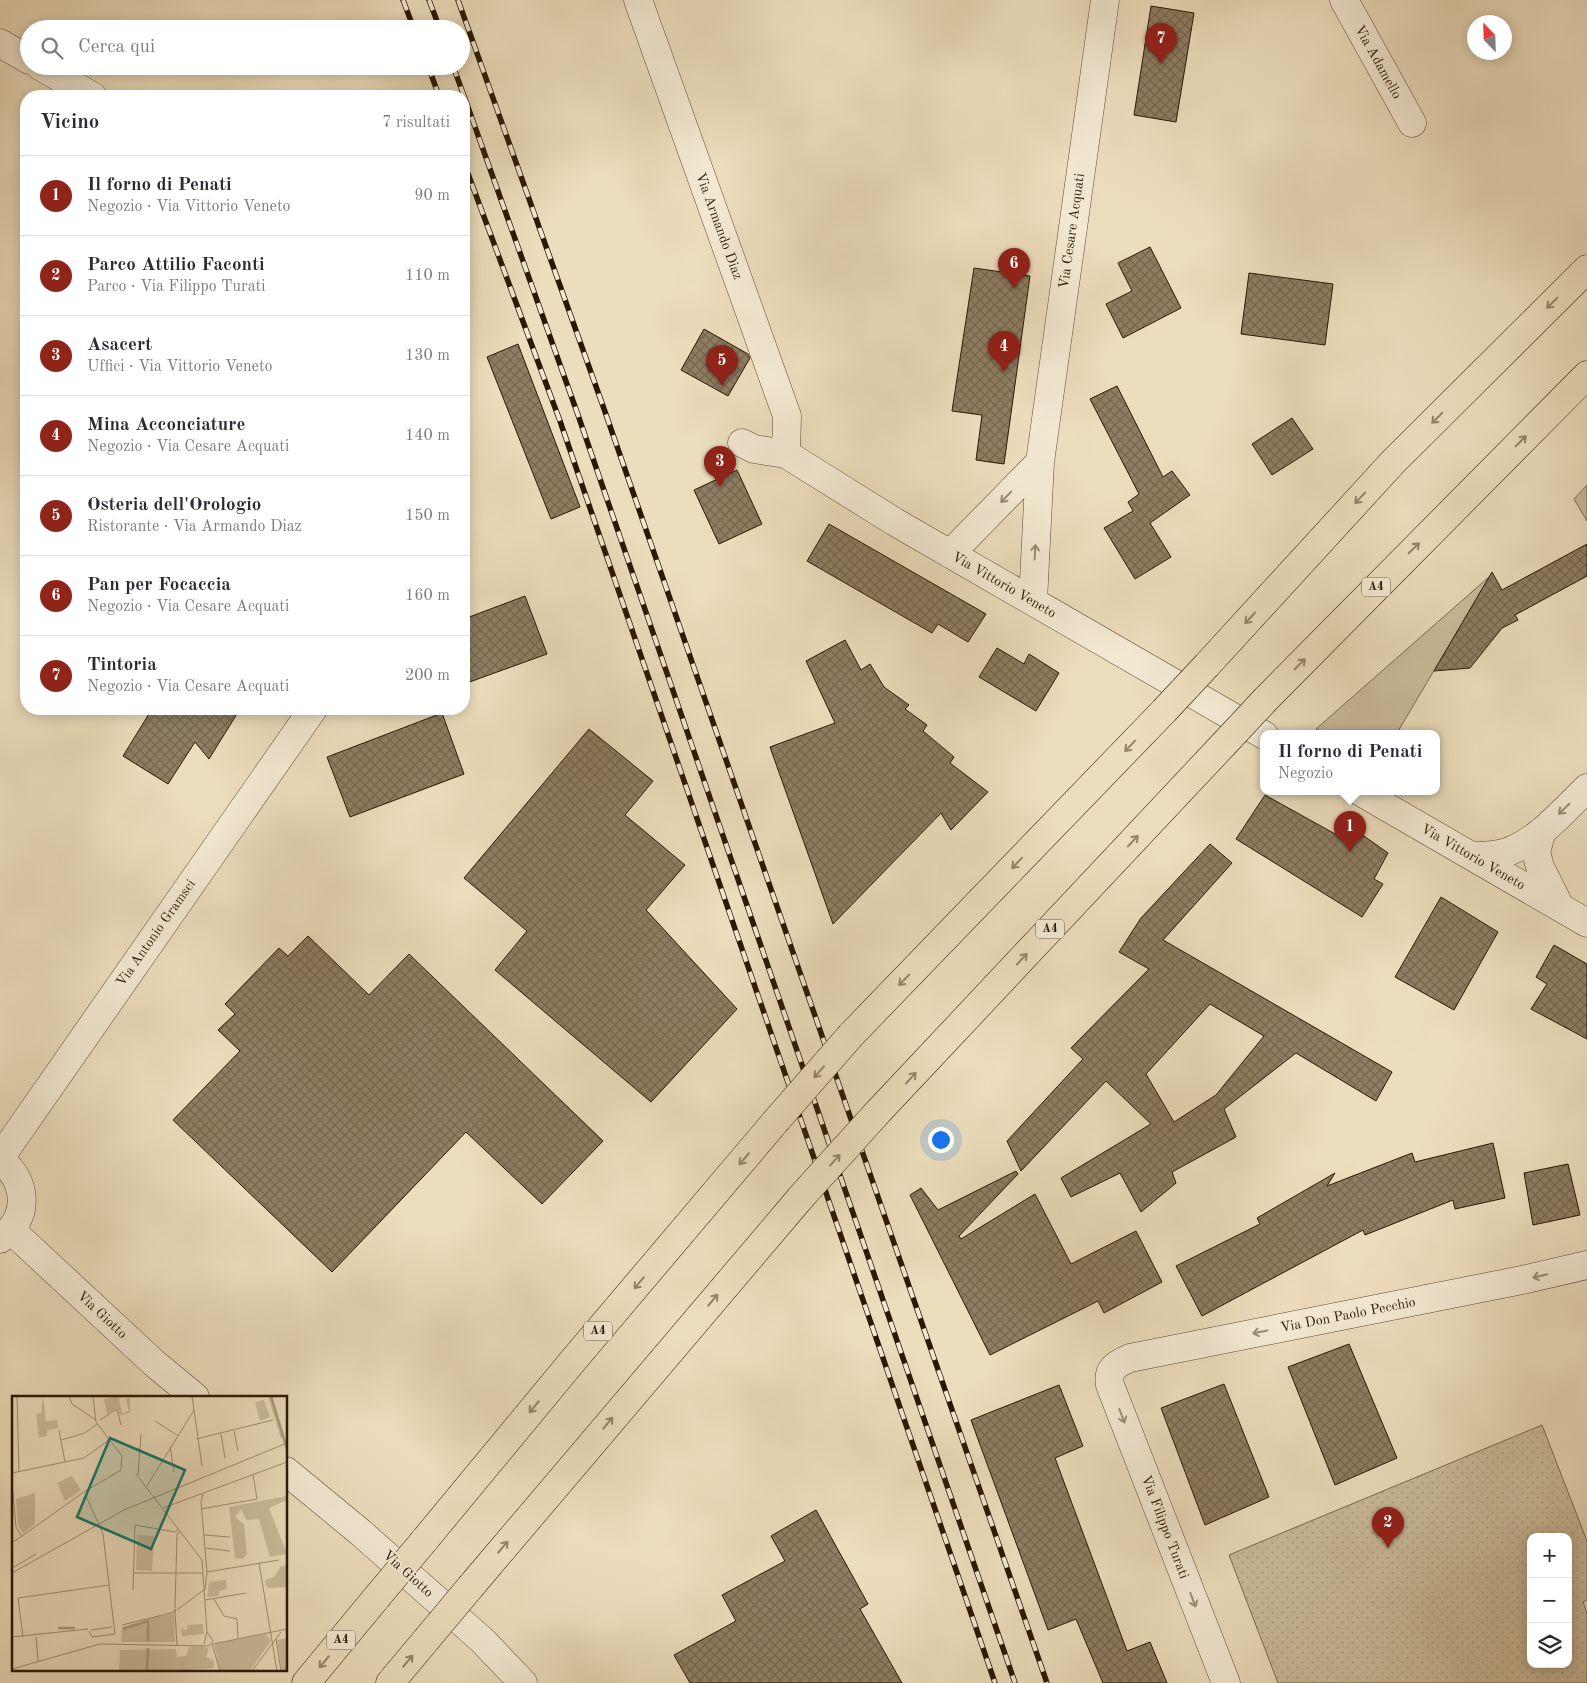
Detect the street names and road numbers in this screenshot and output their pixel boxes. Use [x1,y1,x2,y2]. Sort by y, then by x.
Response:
street label: Via Adamello [1352,23,1404,101]
street label: Via Armando Diaz [693,171,745,281]
street label: Via Cesare Acquati [1057,172,1087,290]
street label: Via Vittorio Veneto [950,550,1058,621]
road number: A4 [1362,578,1390,596]
street label: Via Vittorio Veneto [1419,822,1527,893]
street label: Via Antonio Gramsci [114,877,198,989]
road number: A4 [1036,920,1064,939]
street label: Via Giotto [74,1289,130,1341]
street label: Via Don Paolo Pecchio [1279,1295,1417,1335]
road number: A4 [584,1322,612,1340]
street label: Via Filippo Turati [1139,1473,1191,1581]
street label: Via Giotto [380,1548,436,1600]
road number: A4 [327,1630,355,1650]

